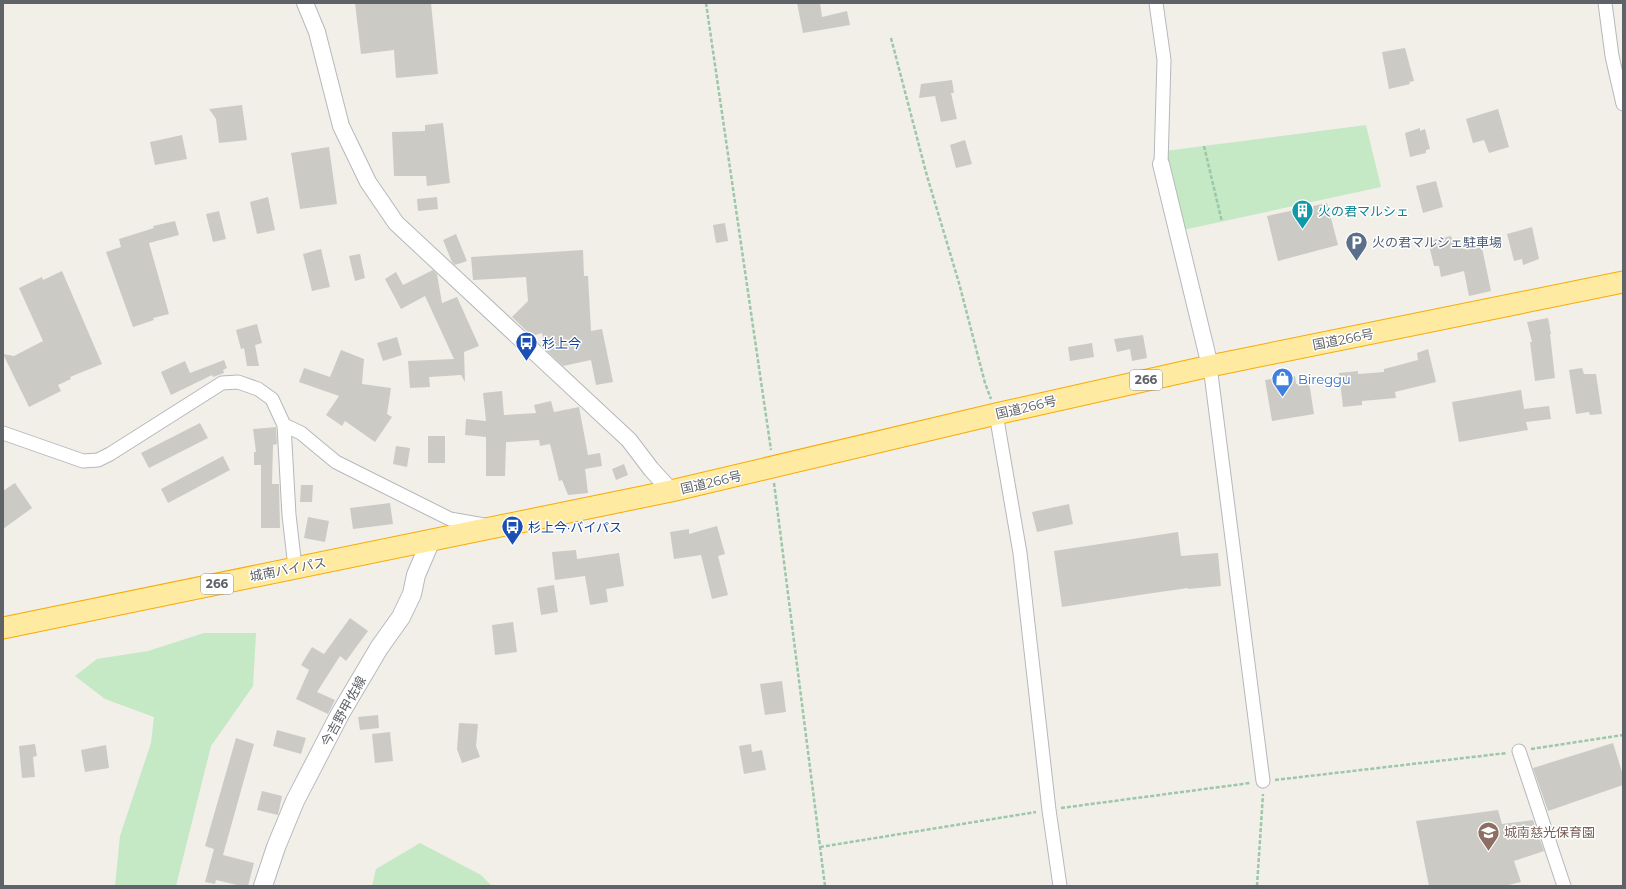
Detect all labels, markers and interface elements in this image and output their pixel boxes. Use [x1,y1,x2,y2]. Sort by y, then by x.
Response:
building icon: 火の君マルシェ [1289,198,1315,231]
place label: 火の君マルシェ [1318,203,1409,219]
parking icon: 火の君マルシェ駐車場 [1343,229,1369,262]
place label: 火の君マルシェ駐車場 [1372,234,1502,250]
street label: 国道266号 [1311,325,1375,353]
bus stop icon: 杉上今 [513,330,539,363]
place label: 杉上今 [542,335,581,351]
shop icon: Bireggu [1270,366,1296,399]
road number: 266 [1130,370,1162,390]
place label: Bireggu [1298,371,1351,387]
street label: 国道266号 [994,392,1058,422]
street label: 国道266号 [679,467,743,497]
bus stop icon: 杉上今·バイパス [499,514,525,547]
place label: 杉上今·バイパス [528,519,622,535]
street label: 城南バイパス [248,554,328,584]
road number: 266 [201,574,233,594]
street label: 今吉野甲佐線 [317,673,369,749]
school or university icon: 城南慈光保育園 [1475,819,1501,852]
place label: 城南慈光保育園 [1504,824,1595,840]

